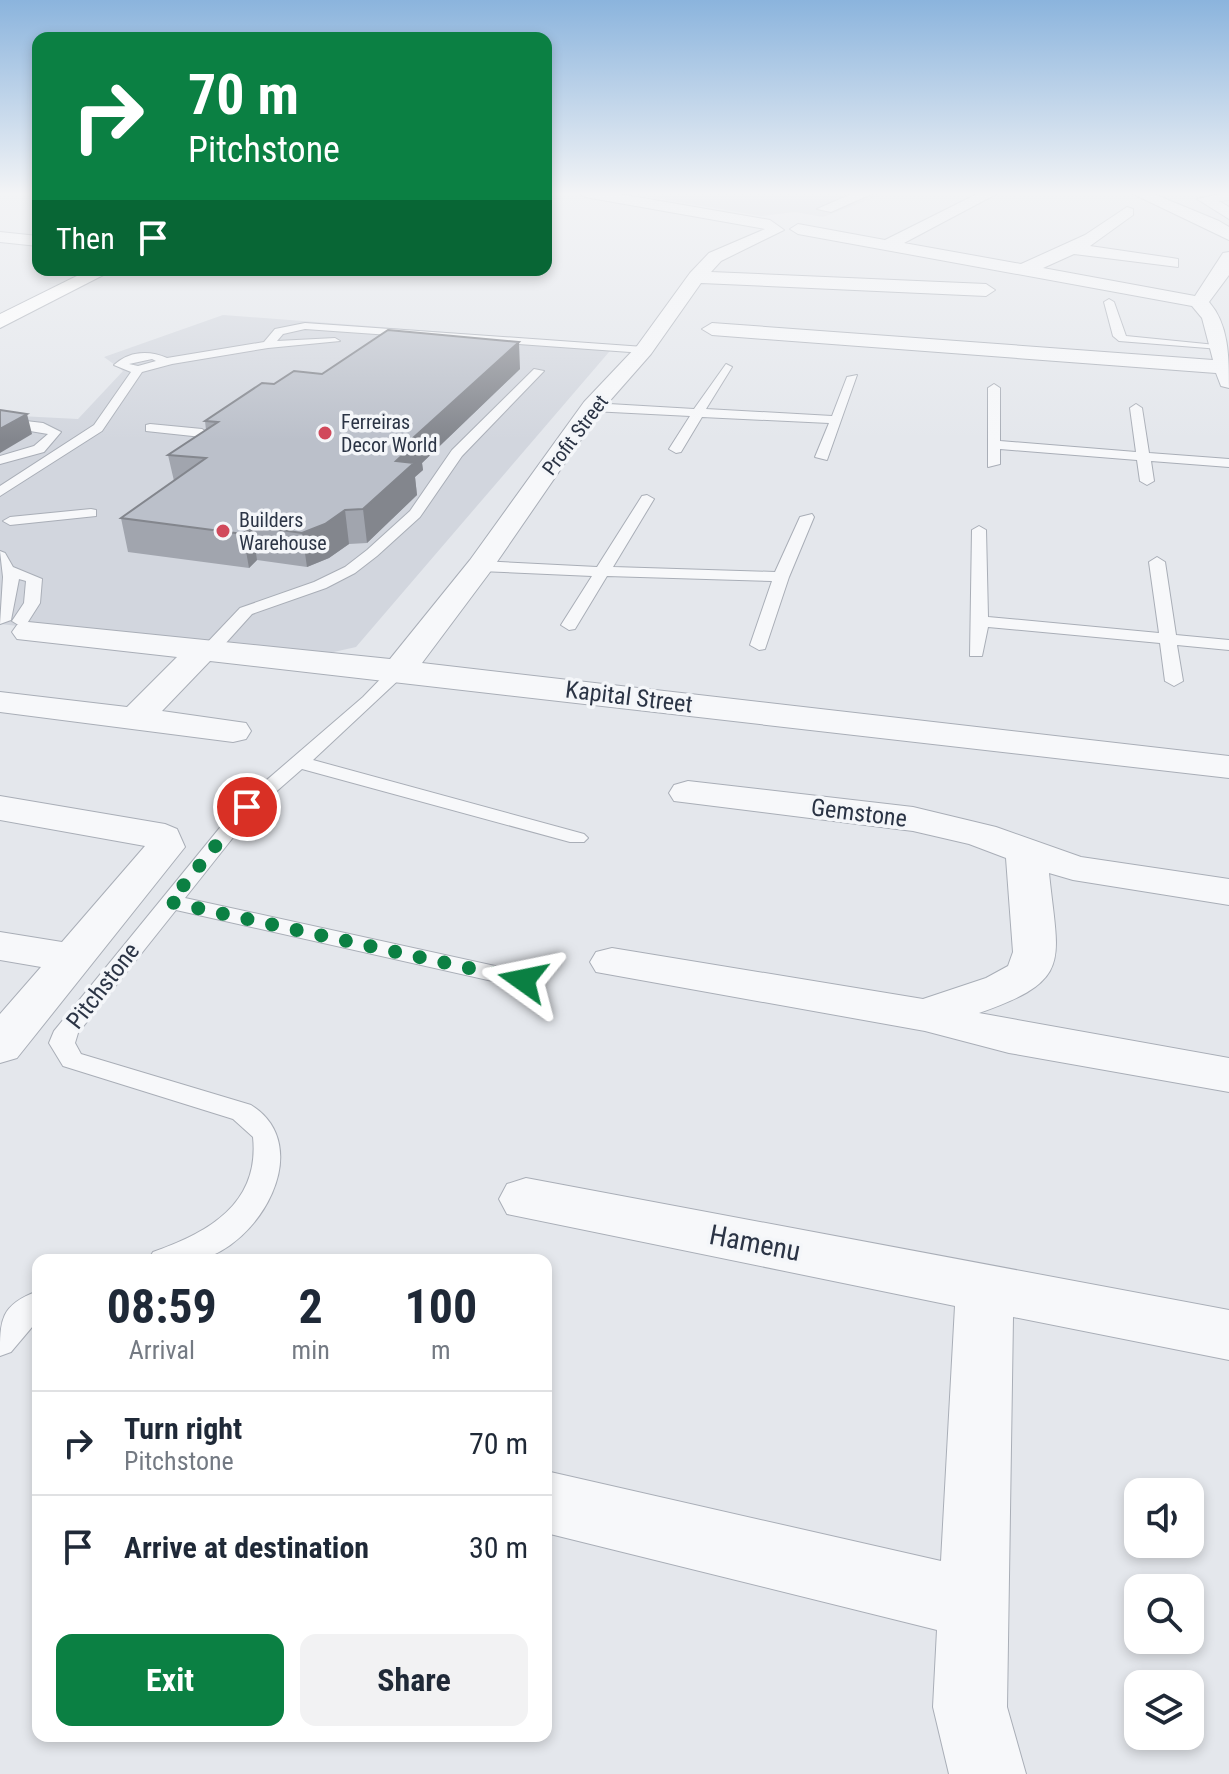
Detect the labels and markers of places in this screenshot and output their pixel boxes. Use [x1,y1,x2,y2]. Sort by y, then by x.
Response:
place label: Ferreiras Decor World [341,410,437,457]
marker: Ferreiras Decor World [316,424,334,442]
place label: Builders Warehouse [239,508,327,555]
marker: Builders Warehouse [214,522,232,540]
pin [213,773,281,841]

